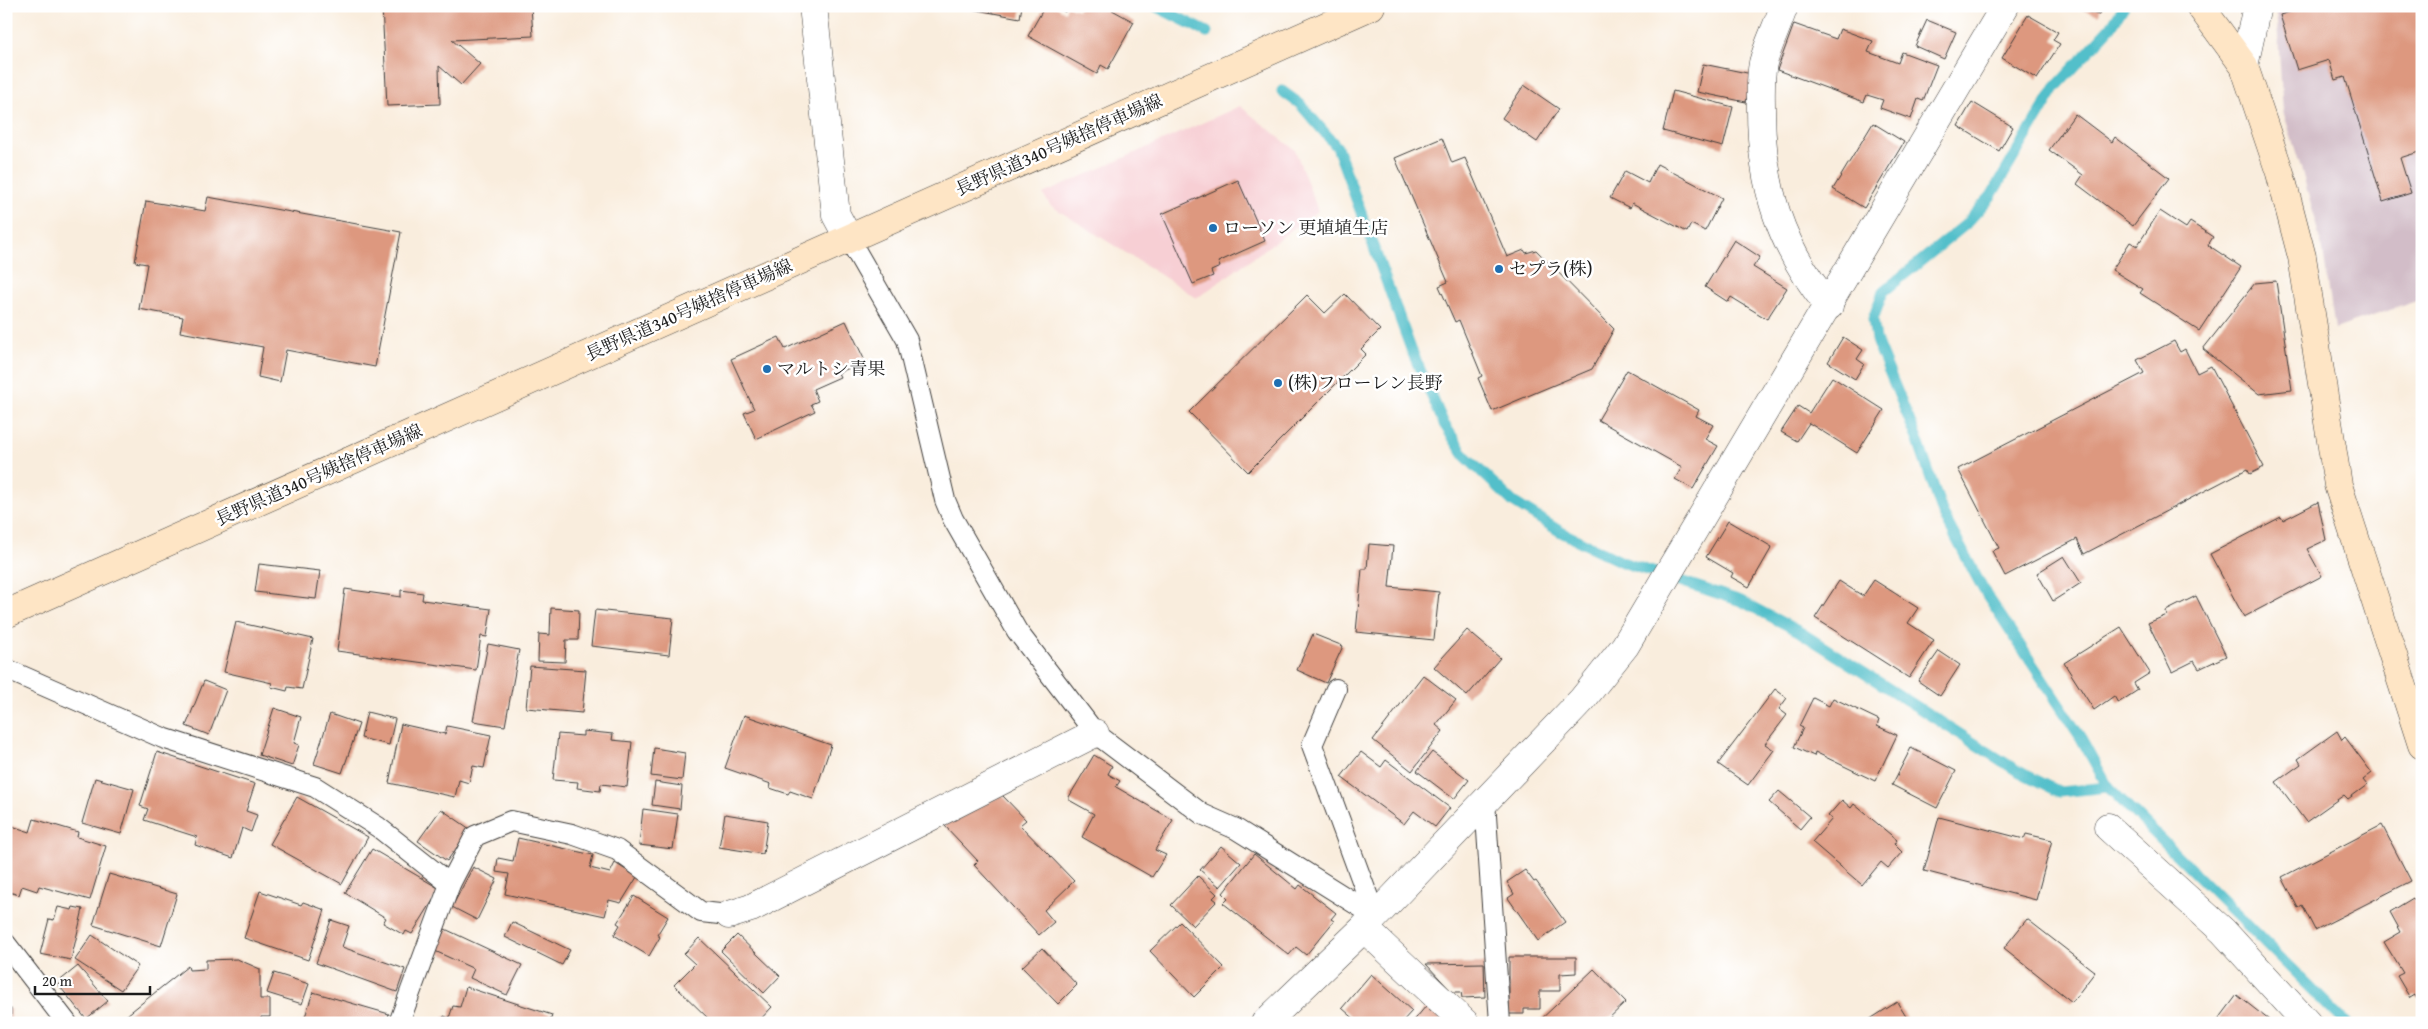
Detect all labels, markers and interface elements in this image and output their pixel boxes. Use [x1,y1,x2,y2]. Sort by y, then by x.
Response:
street label: 長野県道340号姨捨停車場線 [951,87,1167,202]
place label: ローソン 更埴埴生店 [1223,214,1388,241]
marker: ローソン 更埴埴生店 [1207,222,1219,234]
street label: 長野県道340号姨捨停車場線 [581,252,797,367]
place label: セプラ(株) [1509,255,1593,282]
marker: セプラ(株) [1493,263,1505,275]
place label: マルトシ青果 [777,355,885,382]
marker: マルトシ青果 [761,363,773,375]
place label: (株)フローレン長野 [1288,369,1443,396]
marker: (株)フローレン長野 [1272,377,1284,389]
street label: 長野県道340号姨捨停車場線 [211,417,427,532]
scale bar [35,964,150,996]
text: 20 m [42,970,73,991]

